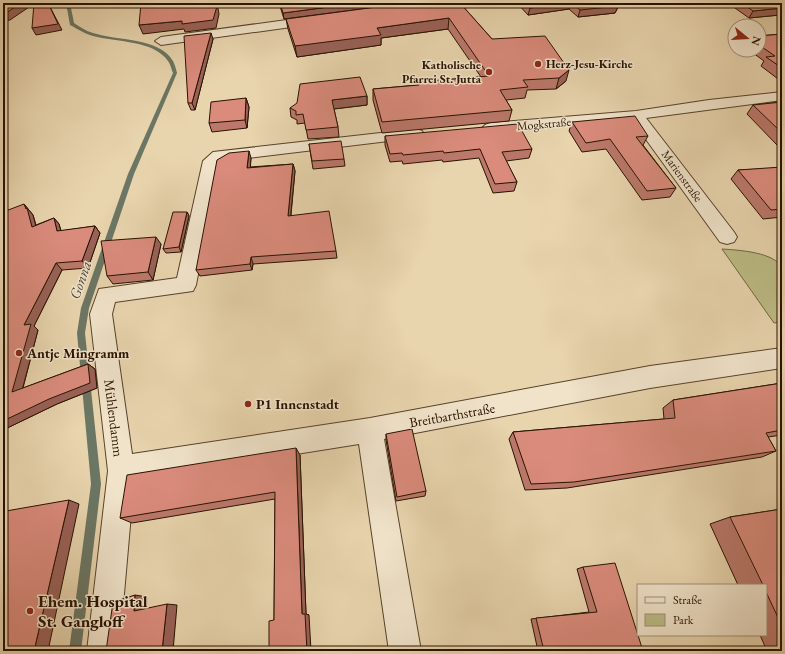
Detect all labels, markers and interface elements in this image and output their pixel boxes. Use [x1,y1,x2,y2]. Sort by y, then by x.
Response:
north arrow [727,18,767,58]
text: N [748,35,765,48]
place label: Herz-Jesu-Kirche [546,56,633,72]
place label: Katholische Pfarrei St. Jutta [402,57,482,87]
marker: Herz-Jesu-Kirche [533,59,543,69]
marker: Katholische Pfarrei St. Jutta [484,67,494,77]
street label: Mogkstraße [516,114,572,134]
street label: Marienstraße [658,147,706,205]
water label: Gonna [65,259,95,301]
place label: Antje Mingramm [26,344,130,362]
marker: Antje Mingramm [14,348,24,358]
street label: Mühlendamm [100,378,128,458]
place label: P1 Innenstadt [256,395,340,413]
marker: P1 Innenstadt [243,399,253,409]
street label: Breitbarthstraße [408,399,497,431]
legend [637,584,767,636]
place label: Ehem. Hospital St. Gangloff [38,590,148,632]
text: Straße [673,592,702,608]
marker: Ehem. Hospital St. Gangloff [25,606,35,616]
text: Park [673,612,694,628]

